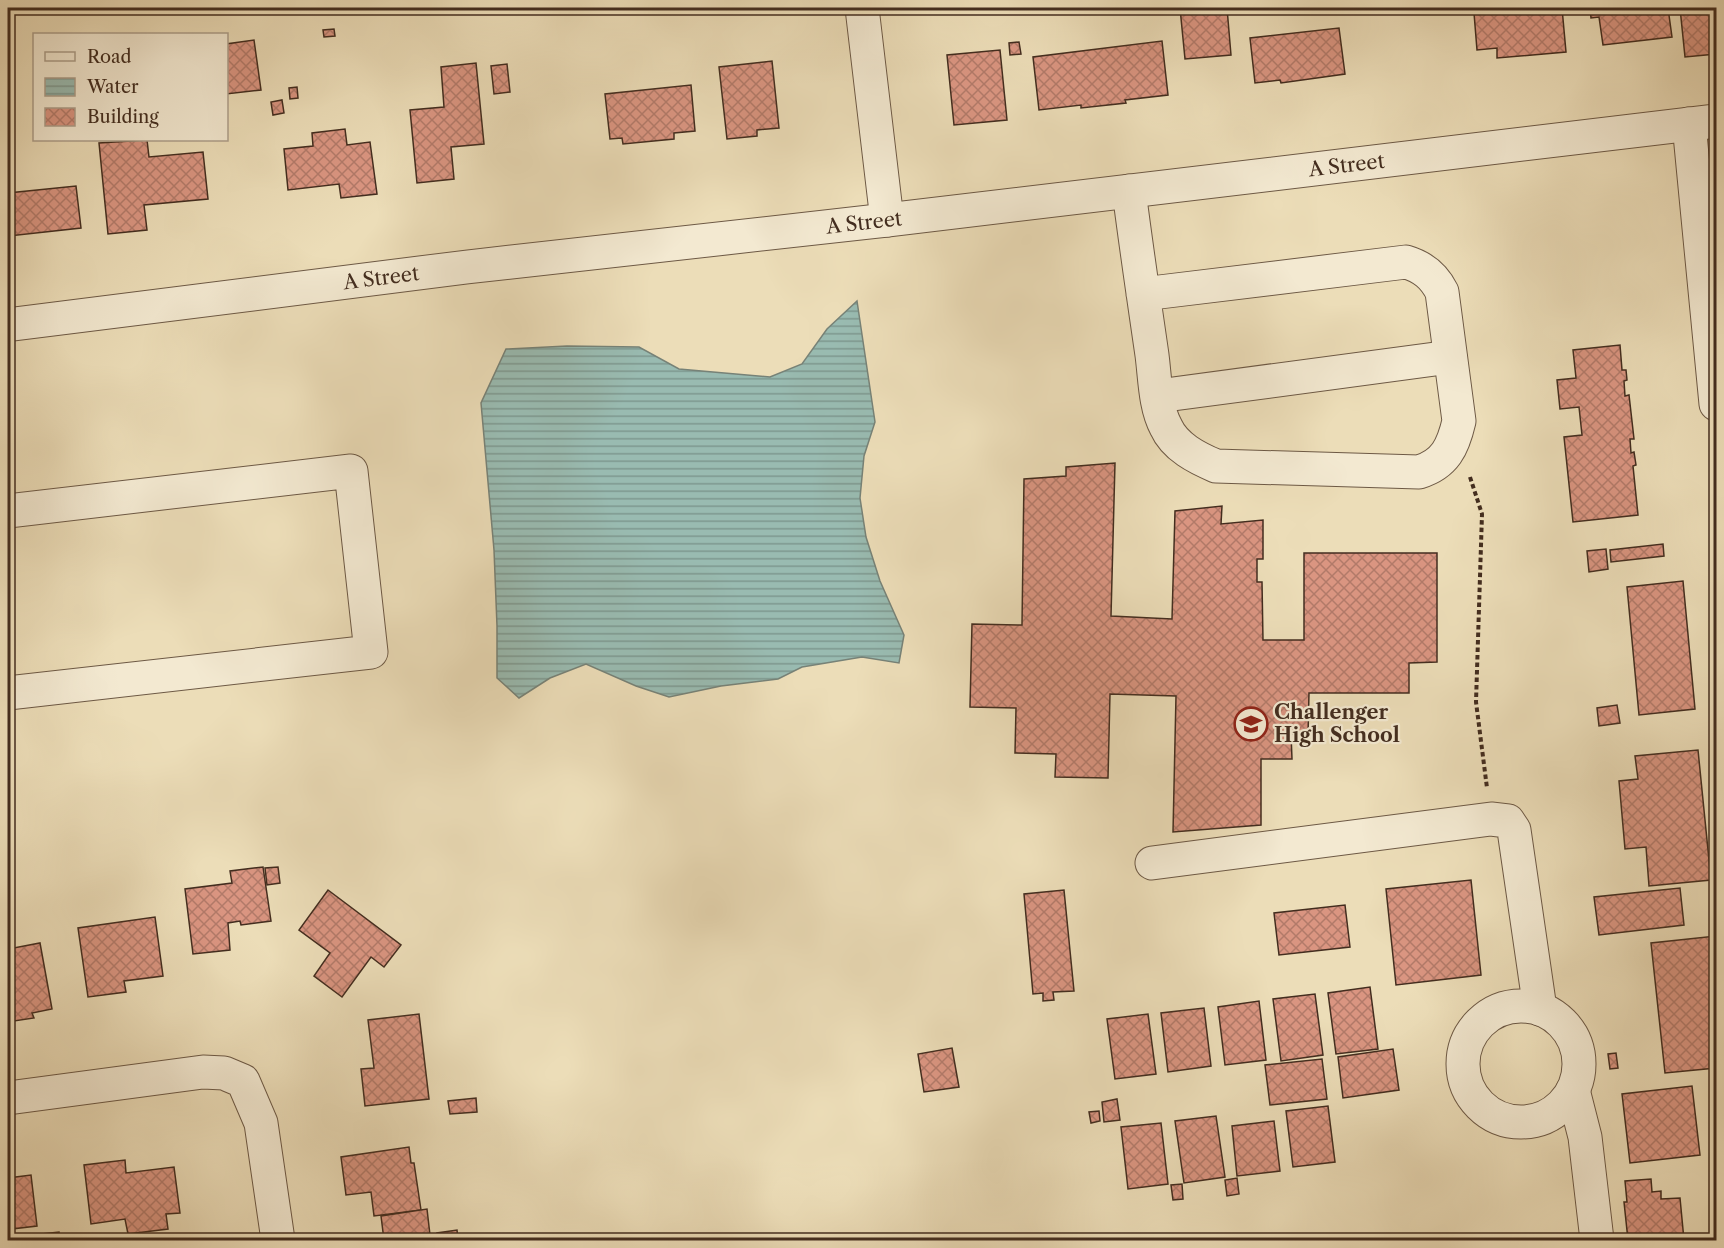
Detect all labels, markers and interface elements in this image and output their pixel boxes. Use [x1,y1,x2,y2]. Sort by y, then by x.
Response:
legend [33,33,228,141]
text: Road [87,46,132,68]
text: Water [86,76,139,98]
text: Building [87,106,159,128]
street label: A Street [1306,149,1386,182]
street label: A Street [824,206,903,239]
street label: A Street [341,261,420,295]
place label: Challenger High School [1274,700,1400,747]
school or university icon: Challenger High School [1233,706,1269,742]

